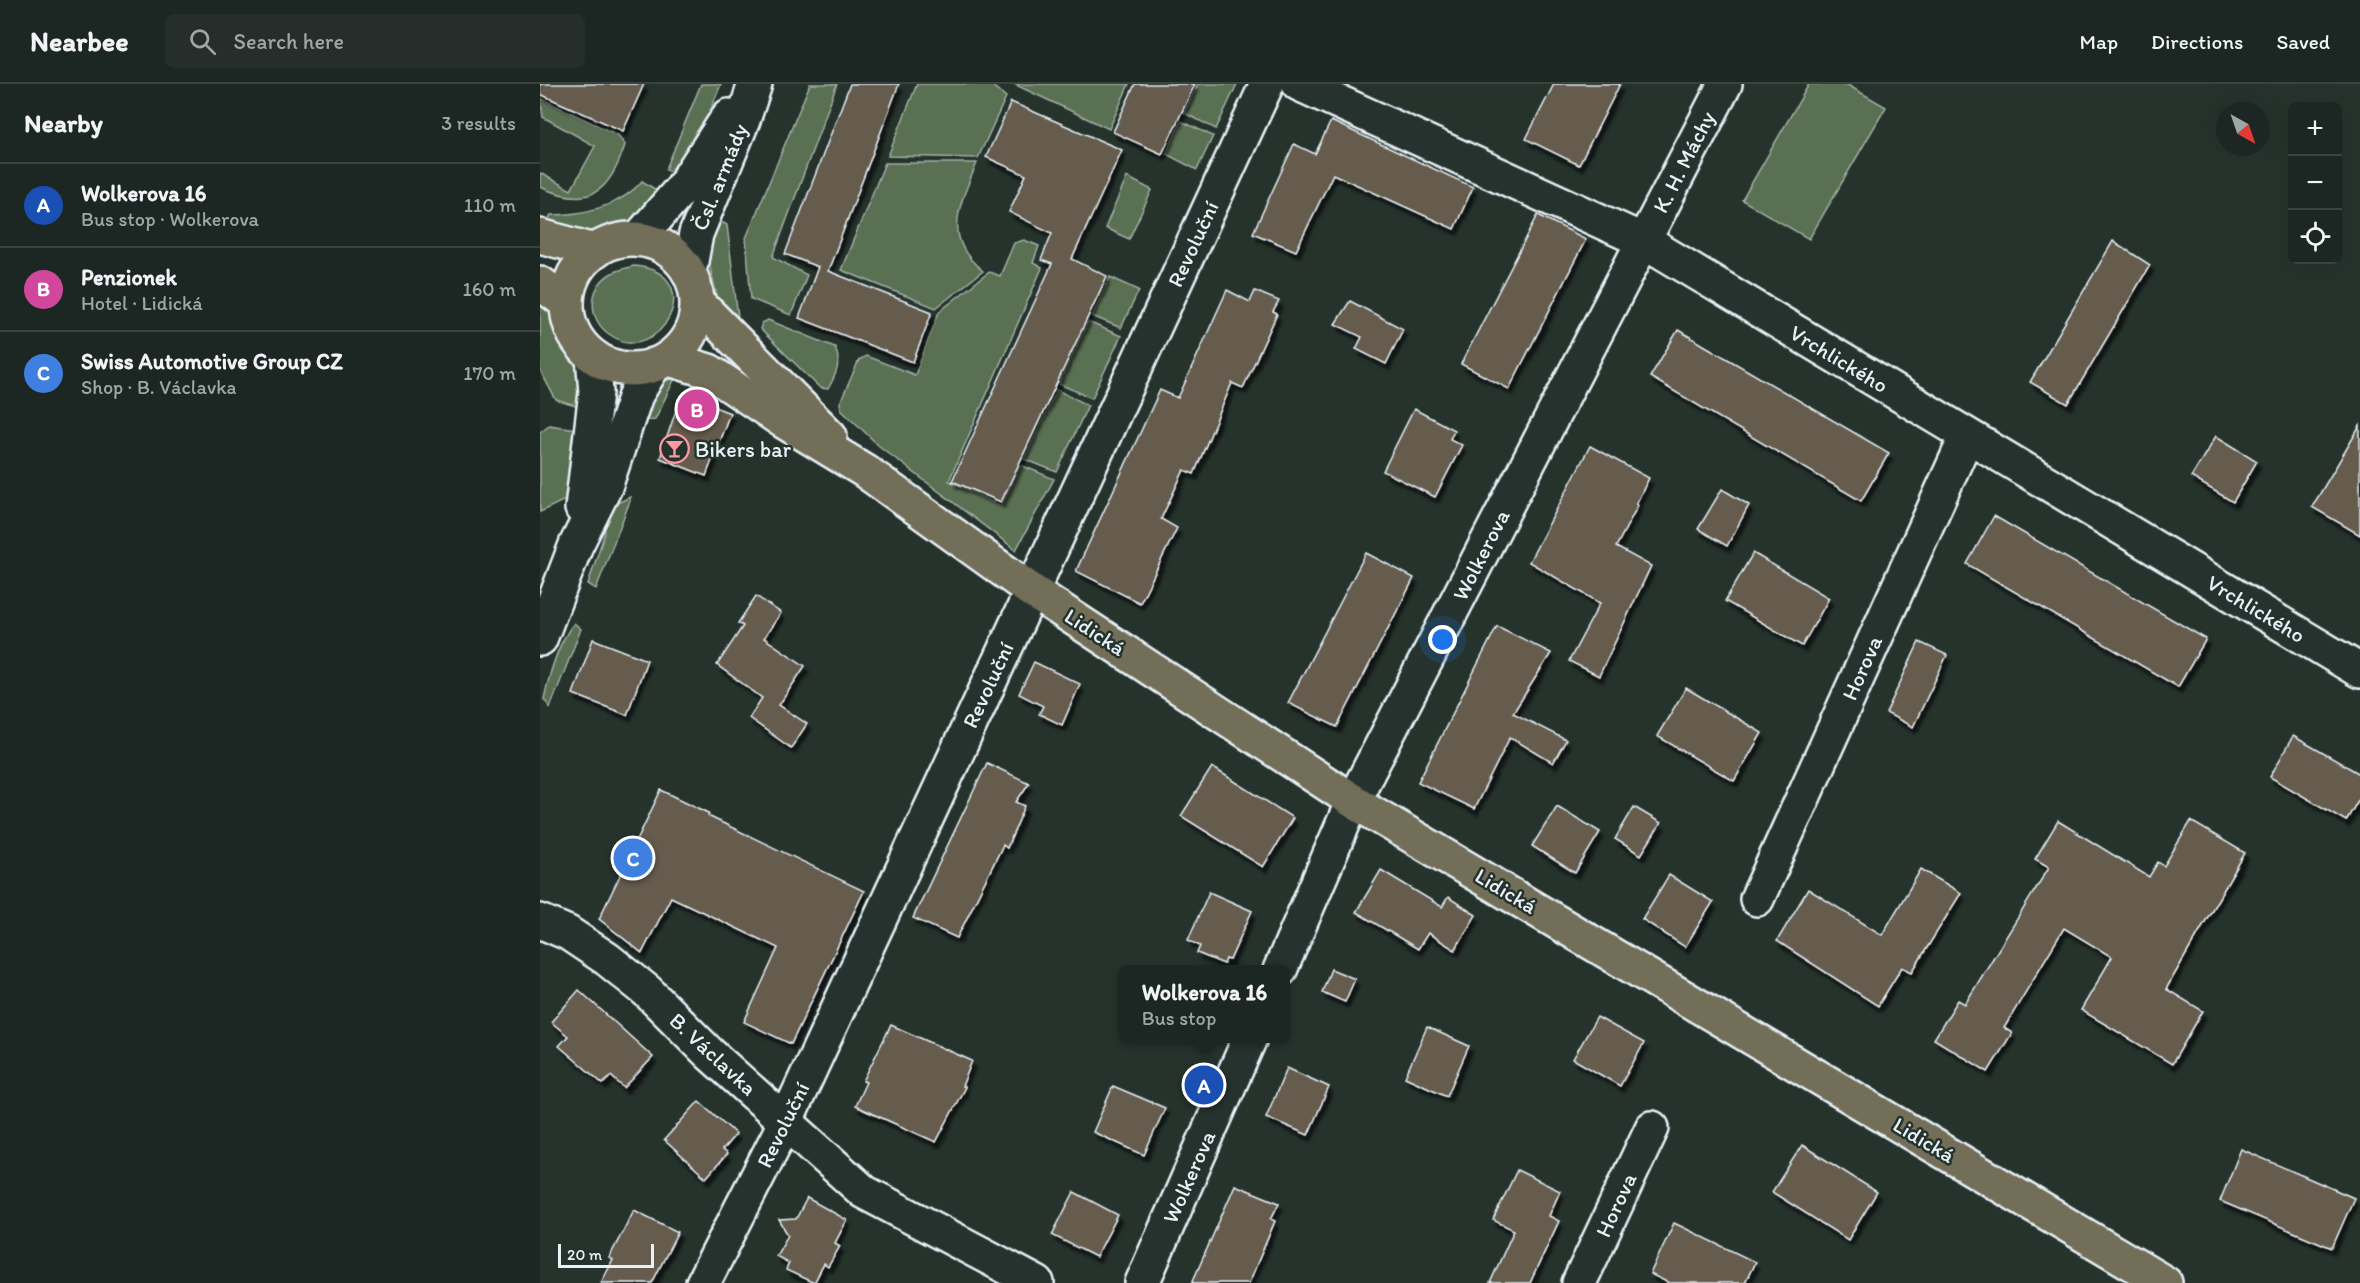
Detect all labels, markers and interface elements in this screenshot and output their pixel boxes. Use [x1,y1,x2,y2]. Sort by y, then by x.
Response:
search box [165,14,585,68]
text: Nearbee [30,24,129,58]
icon: search [186,25,219,58]
text: Search here [234,28,344,55]
text: Map [2080,29,2118,54]
text: Directions [2151,29,2243,54]
text: Saved [2276,29,2330,54]
north arrow [2216,102,2270,156]
map controls [2288,102,2342,264]
button: + [2288,102,2342,156]
street label: K. H. Máchy [1647,106,1721,217]
text: Nearby [24,107,103,139]
text: 3 results [441,111,516,135]
street label: Čsl. armády [686,119,754,234]
button: − [2288,156,2342,210]
text: Wolkerova 16 [81,180,206,207]
text: A [37,193,50,217]
text: 110 m [464,193,516,217]
street label: Revoluční [1161,196,1225,291]
text: Bus stop · Wolkerova [81,207,259,231]
button: locate [2288,210,2342,264]
text: Penzionek [81,264,177,291]
text: B [37,277,50,301]
text: 160 m [463,277,516,301]
text: Hotel · Lidická [81,291,203,315]
street label: Vrchlického [1785,319,1893,399]
text: Swiss Automotive Group CZ [81,348,343,375]
text: C [37,361,50,385]
text: 170 m [463,361,516,385]
text: Shop · B. Václavka [81,375,236,399]
pin: B [678,386,716,432]
bar icon: Bikers bar [658,433,690,465]
place label: Bikers bar [695,436,792,463]
street label: Wolkerova [1447,504,1516,605]
street label: Vrchlického [2202,569,2310,649]
street label: Lidická [1059,602,1131,662]
your location [1428,625,1457,654]
street label: Horova [1836,631,1888,705]
street label: Revoluční [956,637,1020,732]
pin: C [614,836,652,880]
street label: Lidická [1470,862,1542,920]
popup [1119,965,1290,1043]
text: Wolkerova 16 [1142,979,1267,1006]
text: Bus stop [1142,1006,1216,1030]
street label: B. Václavka [664,1007,762,1101]
pin: A [1184,1062,1224,1108]
street label: Revoluční [751,1077,815,1172]
street label: Lidická [1888,1111,1960,1169]
street label: Wolkerova [1157,1126,1222,1228]
street label: Horova [1589,1168,1643,1242]
scale bar [558,1241,654,1268]
text: 20 m [567,1245,602,1264]

